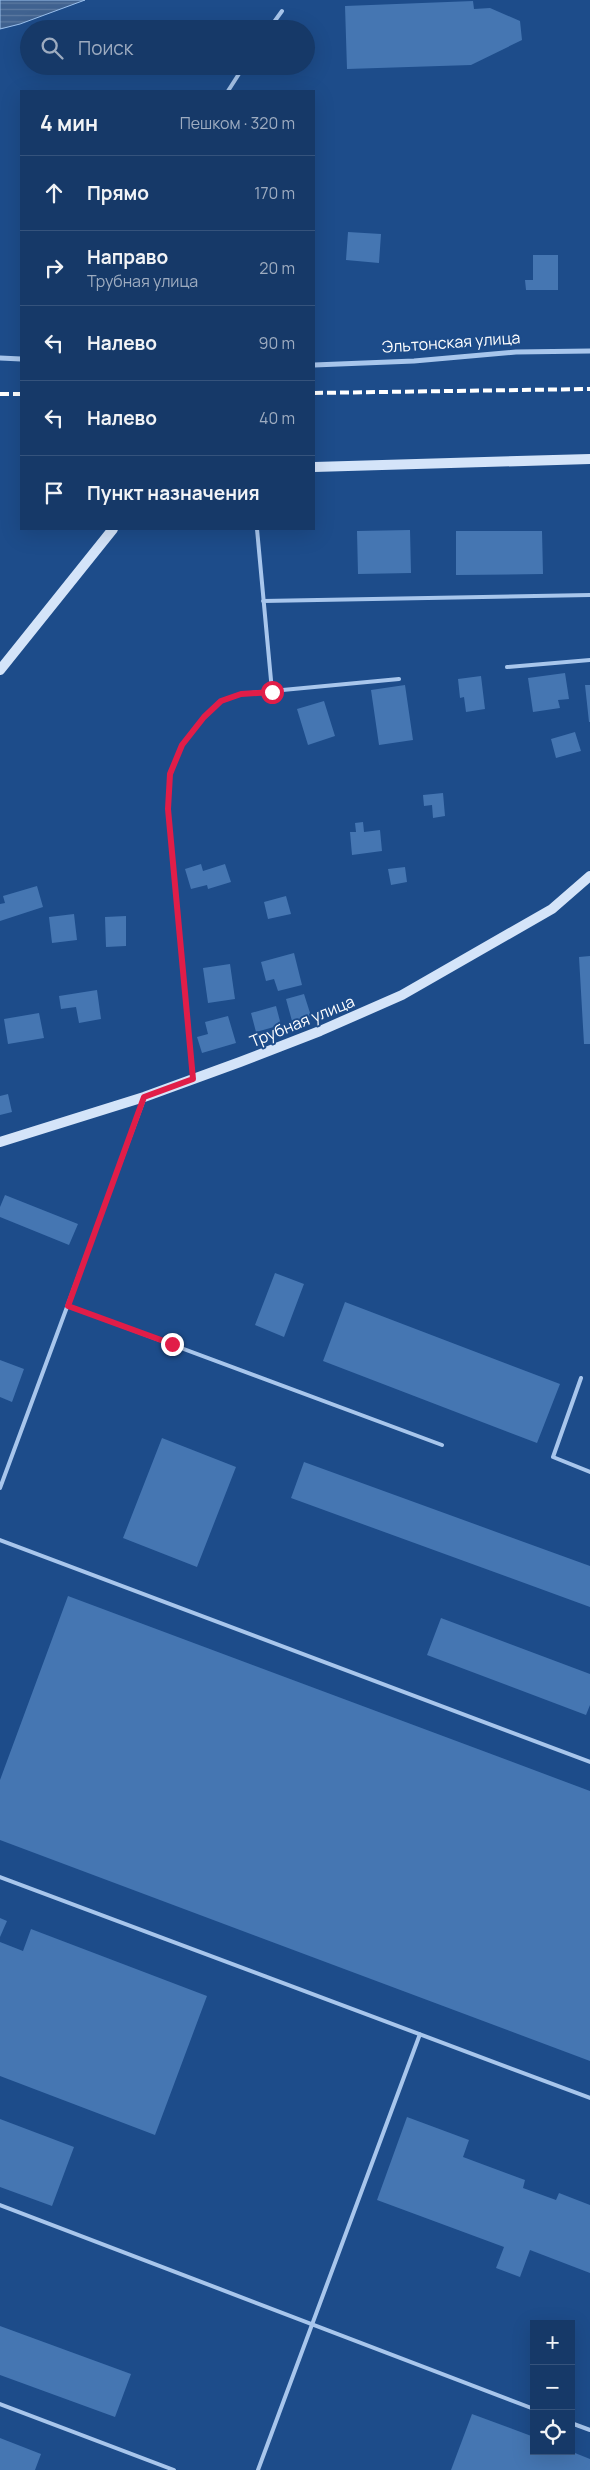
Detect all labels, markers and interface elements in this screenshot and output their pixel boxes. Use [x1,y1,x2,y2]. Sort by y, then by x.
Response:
search box [20,20,315,75]
icon: search [38,34,66,62]
text: Поиск [78,35,133,61]
text: 4 мин [40,109,98,137]
text: Пешком · 320 m [180,112,295,134]
icon: ahead [40,179,68,207]
text: Прямо [87,180,149,206]
text: 170 m [254,182,295,204]
text: Направо [87,244,168,270]
icon: right [40,254,68,282]
text: 20 m [259,257,295,279]
text: Трубная улица [87,270,198,292]
street label: Эльтонская улица [381,326,521,358]
icon: left [40,329,68,357]
text: Налево [87,330,157,356]
text: 90 m [259,332,295,354]
icon: left [40,404,68,432]
text: Налево [87,405,157,431]
text: 40 m [259,407,295,429]
icon: arrive [40,479,68,507]
text: Пункт назначения [87,480,260,506]
route start [261,681,284,704]
street label: Трубная улица [246,990,358,1052]
route end [161,1333,184,1356]
map controls [530,2320,575,2455]
button: + [530,2320,575,2365]
button: − [530,2365,575,2410]
button: locate [530,2410,575,2455]

